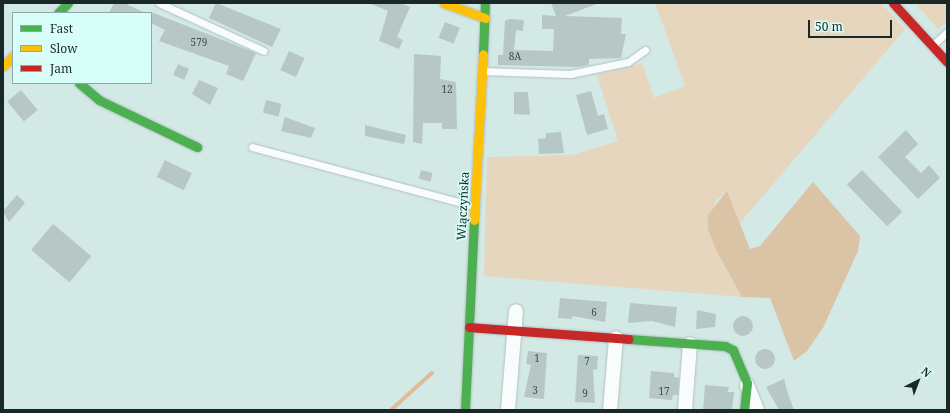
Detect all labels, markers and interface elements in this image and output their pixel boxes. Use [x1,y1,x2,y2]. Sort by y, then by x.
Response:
legend [12,12,152,84]
scale bar [810,12,894,38]
text: 50 m [815,18,843,35]
text: Fast [50,20,73,37]
house number: 579 [191,37,207,49]
text: Slow [50,40,78,57]
house number: 8A [509,51,521,63]
text: Jam [50,60,72,77]
house number: 12 [441,84,453,96]
street label: Wiączyńska [454,171,472,241]
house number: 6 [591,307,597,319]
house number: 1 [534,353,540,365]
house number: 7 [584,356,590,368]
north arrow [898,361,938,401]
text: N [918,363,935,380]
house number: 3 [532,385,538,397]
house number: 17 [658,386,670,398]
house number: 9 [582,388,588,400]

